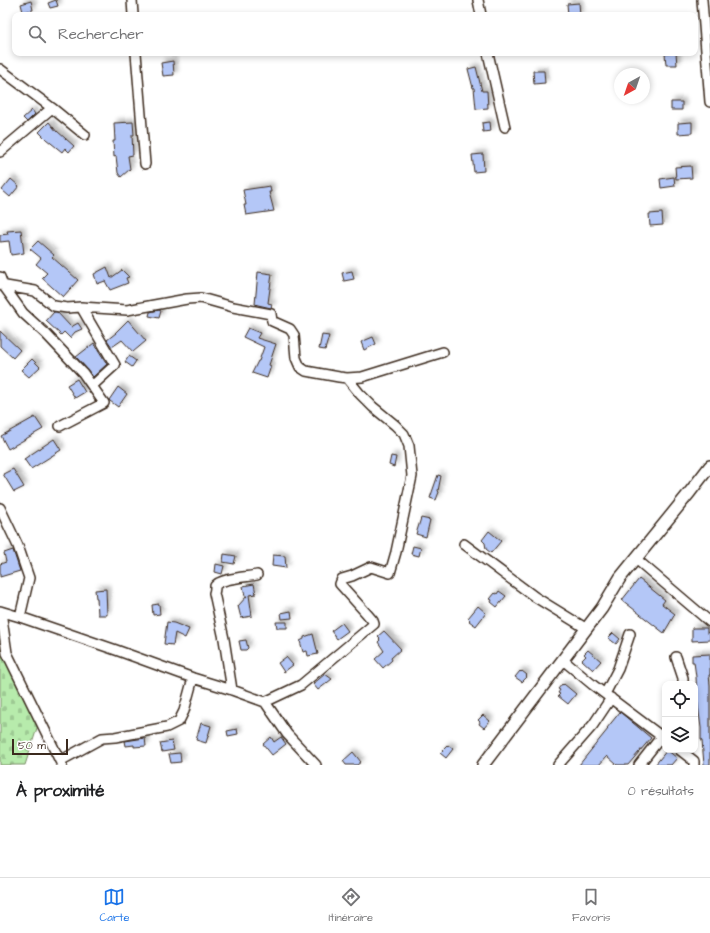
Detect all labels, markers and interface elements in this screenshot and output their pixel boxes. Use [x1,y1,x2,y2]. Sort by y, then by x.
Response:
search box [12,12,698,56]
icon: search [26,23,48,45]
text: Rechercher [58,24,143,45]
north arrow [614,68,650,104]
map controls [662,681,698,753]
button: locate [662,681,698,717]
button: layers [662,717,698,753]
scale bar [12,737,68,756]
text: 50 m [18,738,46,753]
text: À proximité [16,779,105,803]
text: 0 résultats [628,782,694,800]
tab: Carte [100,886,129,925]
tab: Itinéraire [328,886,373,925]
tab: Favoris [572,886,610,925]

